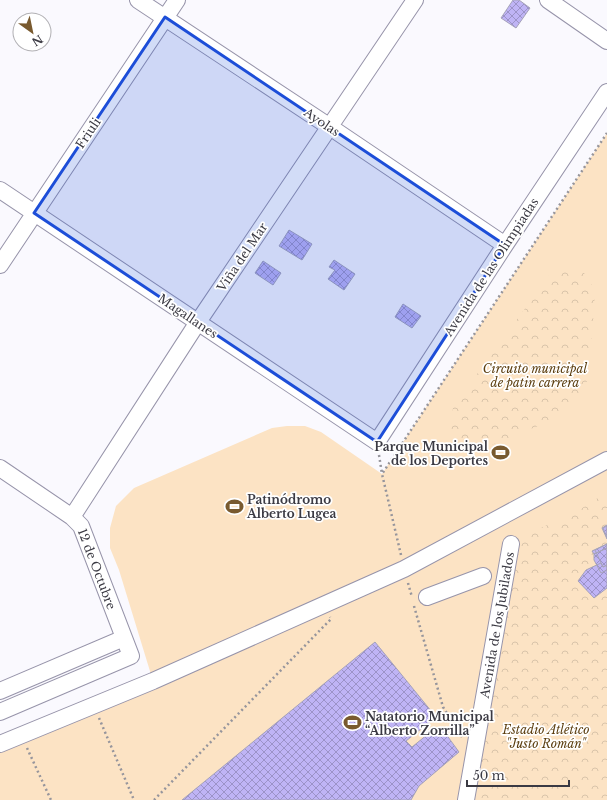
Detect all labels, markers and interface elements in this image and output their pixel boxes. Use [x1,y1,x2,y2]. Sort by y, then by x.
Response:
north arrow [12,12,52,52]
text: N [29,32,46,49]
street label: Ayolas [300,104,343,139]
street label: Friuli [72,115,104,151]
street label: Avenida de las Olimpiadas [440,195,541,340]
street label: Viña del Mar [213,220,271,295]
street label: Magallanes [155,291,221,341]
park label: Circuito municipal de patin carrera [483,361,587,390]
place label: Parque Municipal de los Deportes [374,439,489,468]
sports icon: Parque Municipal de los Deportes [491,443,511,463]
place label: Patinódromo Alberto Lugea [246,492,337,521]
sports icon: Patinódromo Alberto Lugea [224,496,244,516]
street label: 12 de Octubre [75,526,119,612]
street label: Avenida de los Jubilados [477,551,517,700]
place label: Natatorio Municipal “Alberto Zorrilla” [365,709,495,738]
sports icon: Natatorio Municipal “Alberto Zorrilla” [342,713,362,733]
park label: Estadio Atlético "Justo Román" [501,722,590,751]
scale bar [467,762,569,788]
text: 50 m [473,768,505,783]

